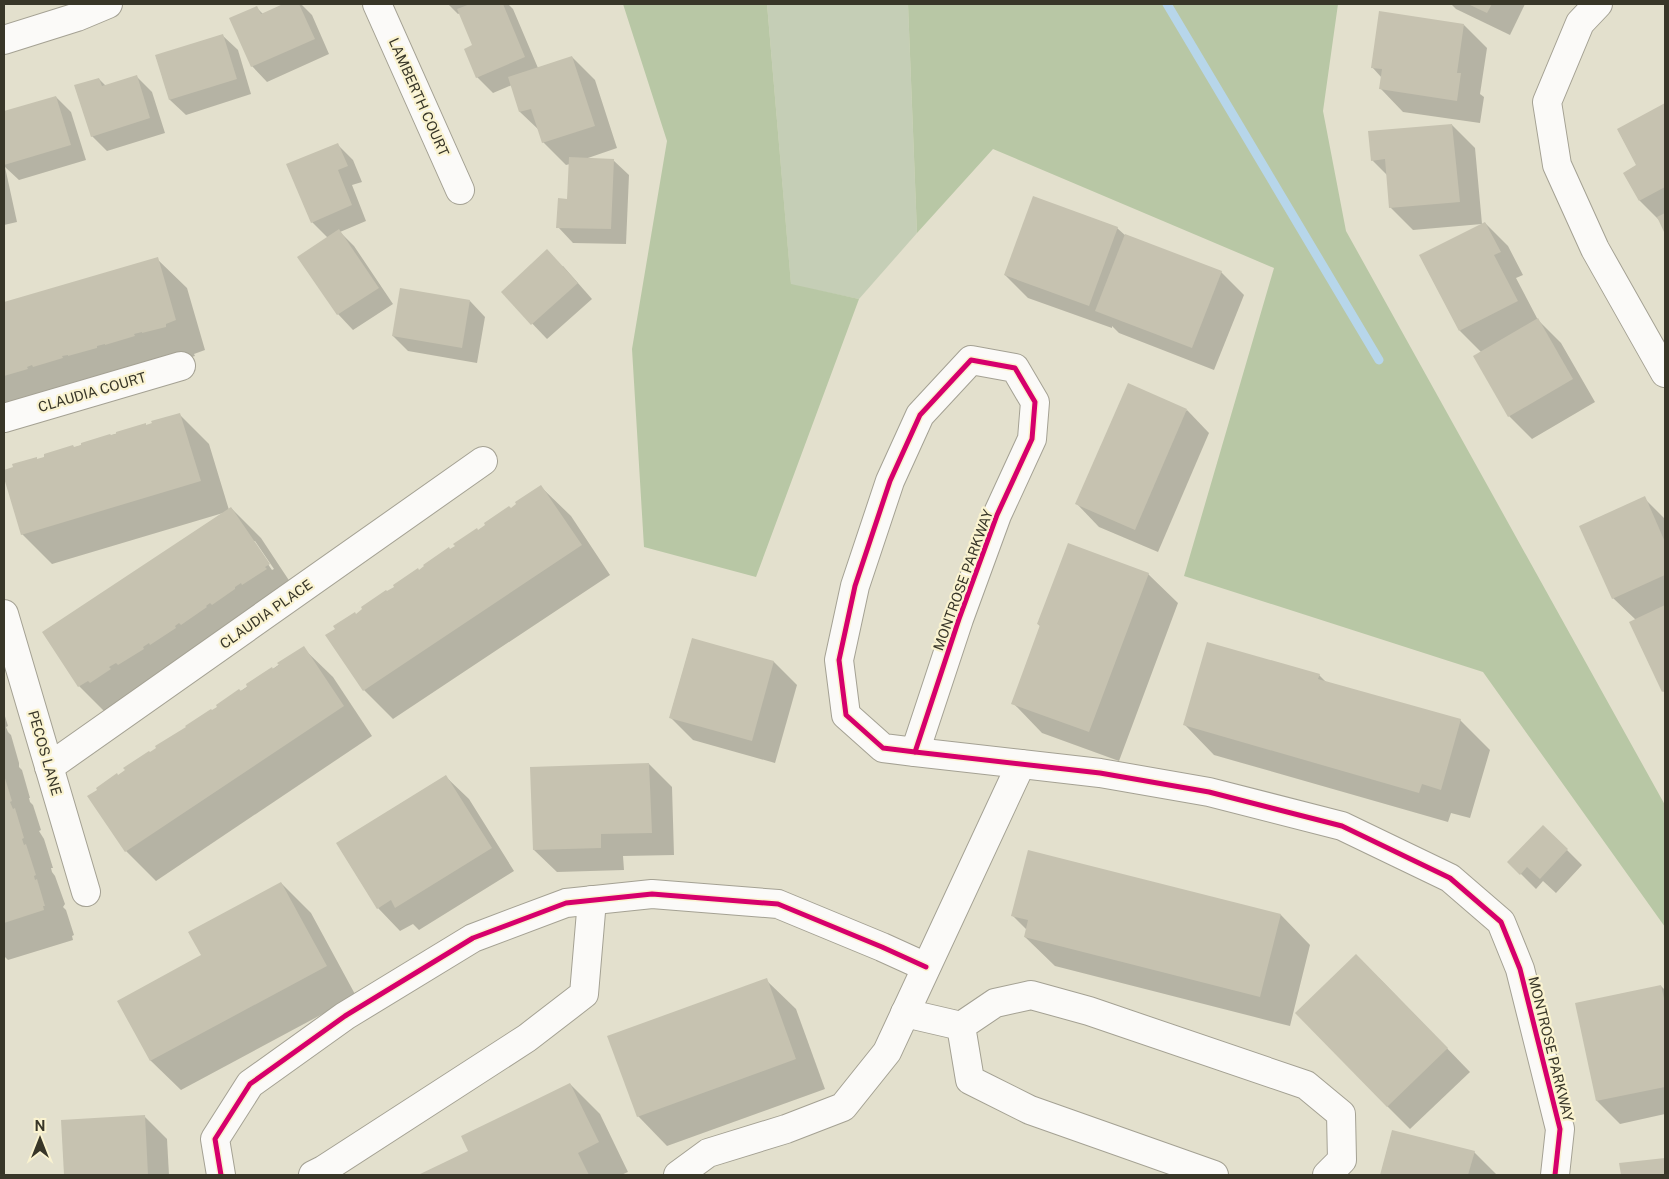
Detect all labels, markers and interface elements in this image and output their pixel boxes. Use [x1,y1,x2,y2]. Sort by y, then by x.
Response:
street label: LAMBERTH COURT [386,35,452,159]
street label: CLAUDIA COURT [36,369,148,415]
street label: MONTROSE PARKWAY [930,507,996,653]
street label: CLAUDIA PLACE [217,576,315,652]
street label: PECOS LANE [25,709,65,797]
street label: MONTROSE PARKWAY [1525,975,1577,1124]
north arrow [15,1114,65,1164]
text: N [35,1118,45,1134]

